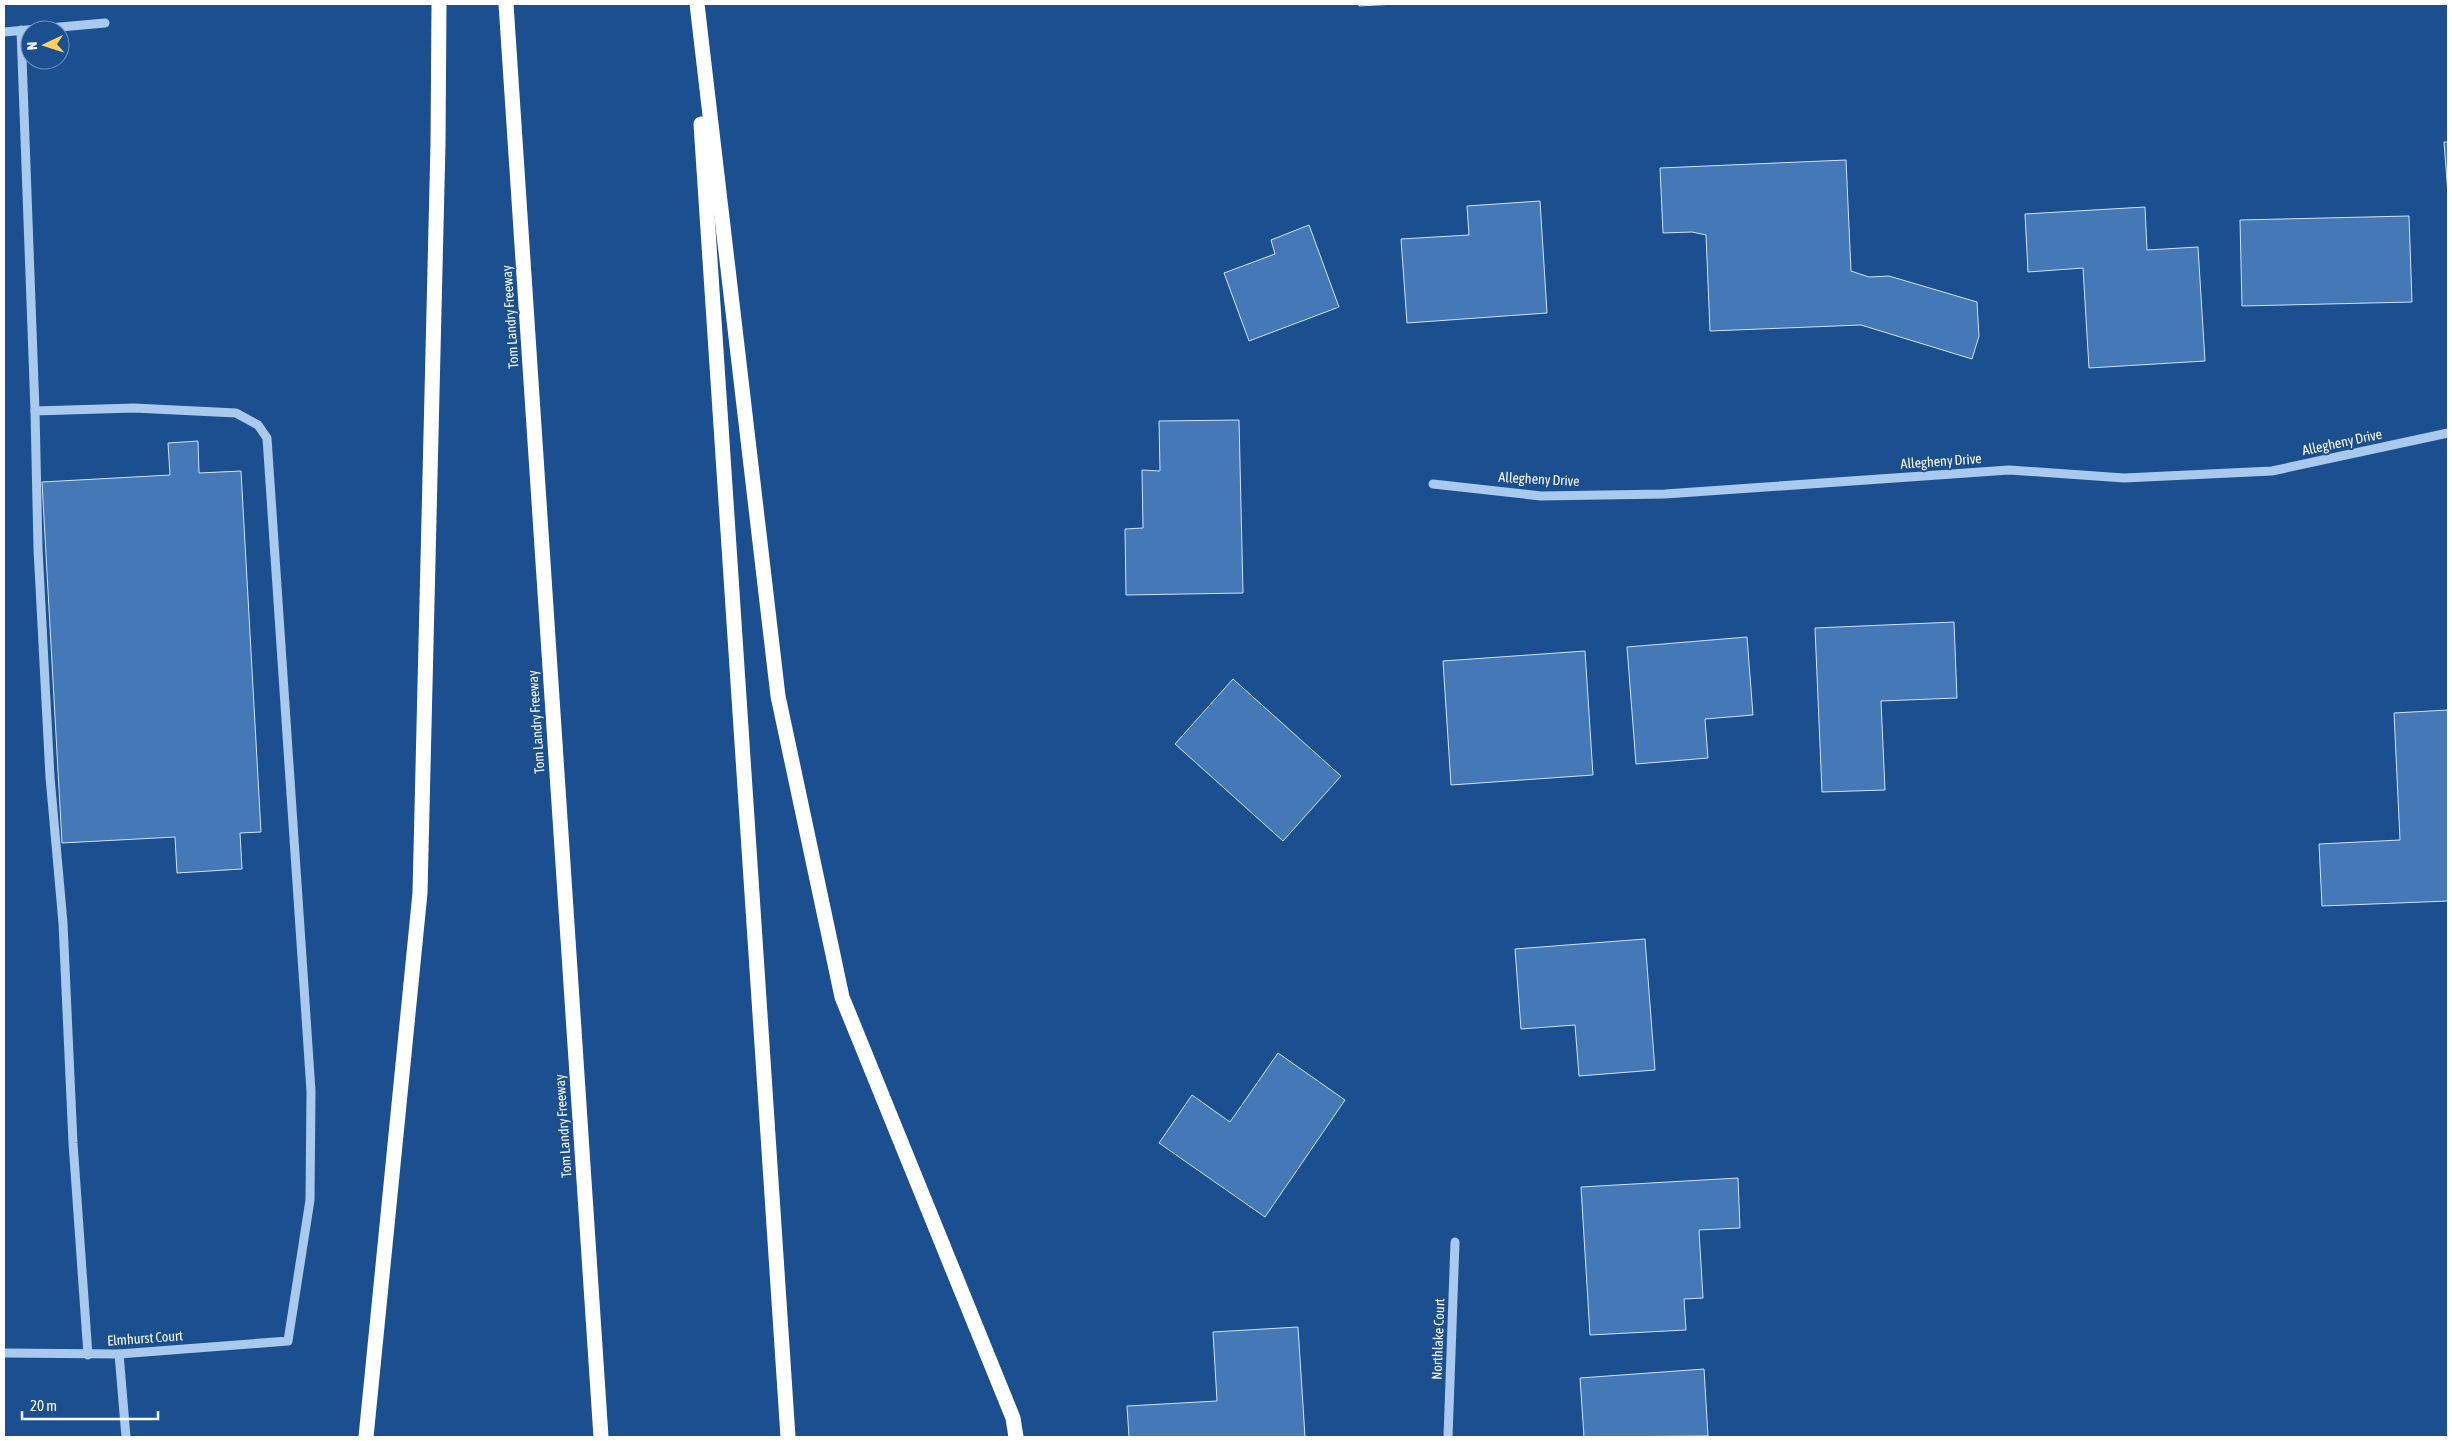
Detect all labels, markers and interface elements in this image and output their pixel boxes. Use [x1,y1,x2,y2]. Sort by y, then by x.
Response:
north arrow [20,20,70,70]
text: N [24,41,40,51]
street label: Tom Landry Freeway [498,265,522,369]
street label: Allegheny Drive [2301,426,2383,458]
street label: Allegheny Drive [1900,450,1982,472]
street label: Allegheny Drive [1498,469,1580,489]
street label: Tom Landry Freeway [524,670,548,774]
street label: Tom Landry Freeway [551,1074,575,1178]
street label: Northlake Court [1429,1298,1447,1380]
street label: Elmhurst Court [107,1327,183,1349]
scale bar [22,1388,159,1420]
text: 20 m [30,1397,57,1414]

